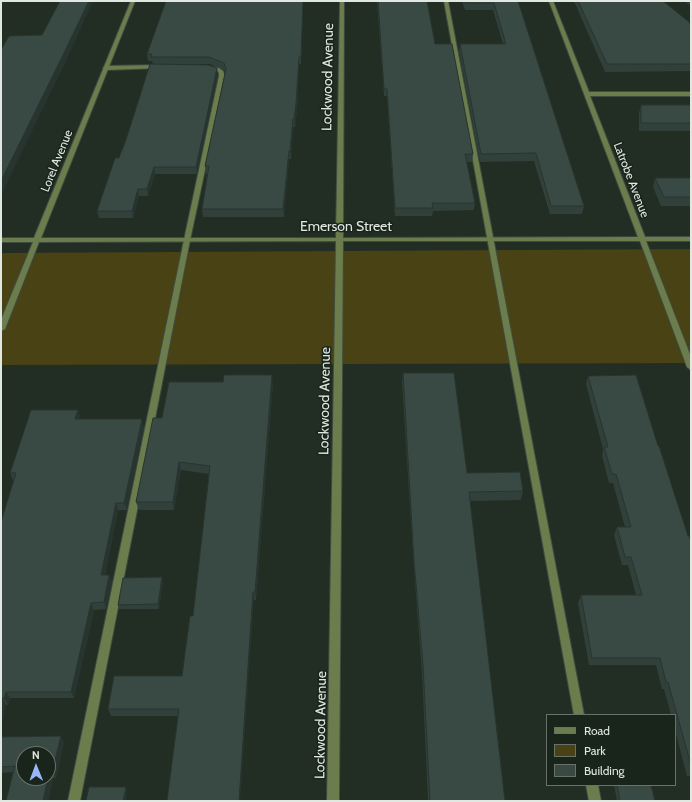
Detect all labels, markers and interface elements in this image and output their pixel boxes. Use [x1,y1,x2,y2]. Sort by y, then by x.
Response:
street label: Lockwood Avenue [319,23,337,131]
street label: Lorel Avenue [38,128,76,194]
street label: Latrobe Avenue [610,140,652,220]
street label: Emerson Street [300,219,392,235]
street label: Lockwood Avenue [316,347,334,455]
street label: Lockwood Avenue [312,671,330,779]
legend [546,714,676,786]
text: Road [584,723,610,738]
text: Park [584,743,606,758]
north arrow [16,746,56,786]
text: N [32,748,40,762]
text: Building [584,763,625,778]

